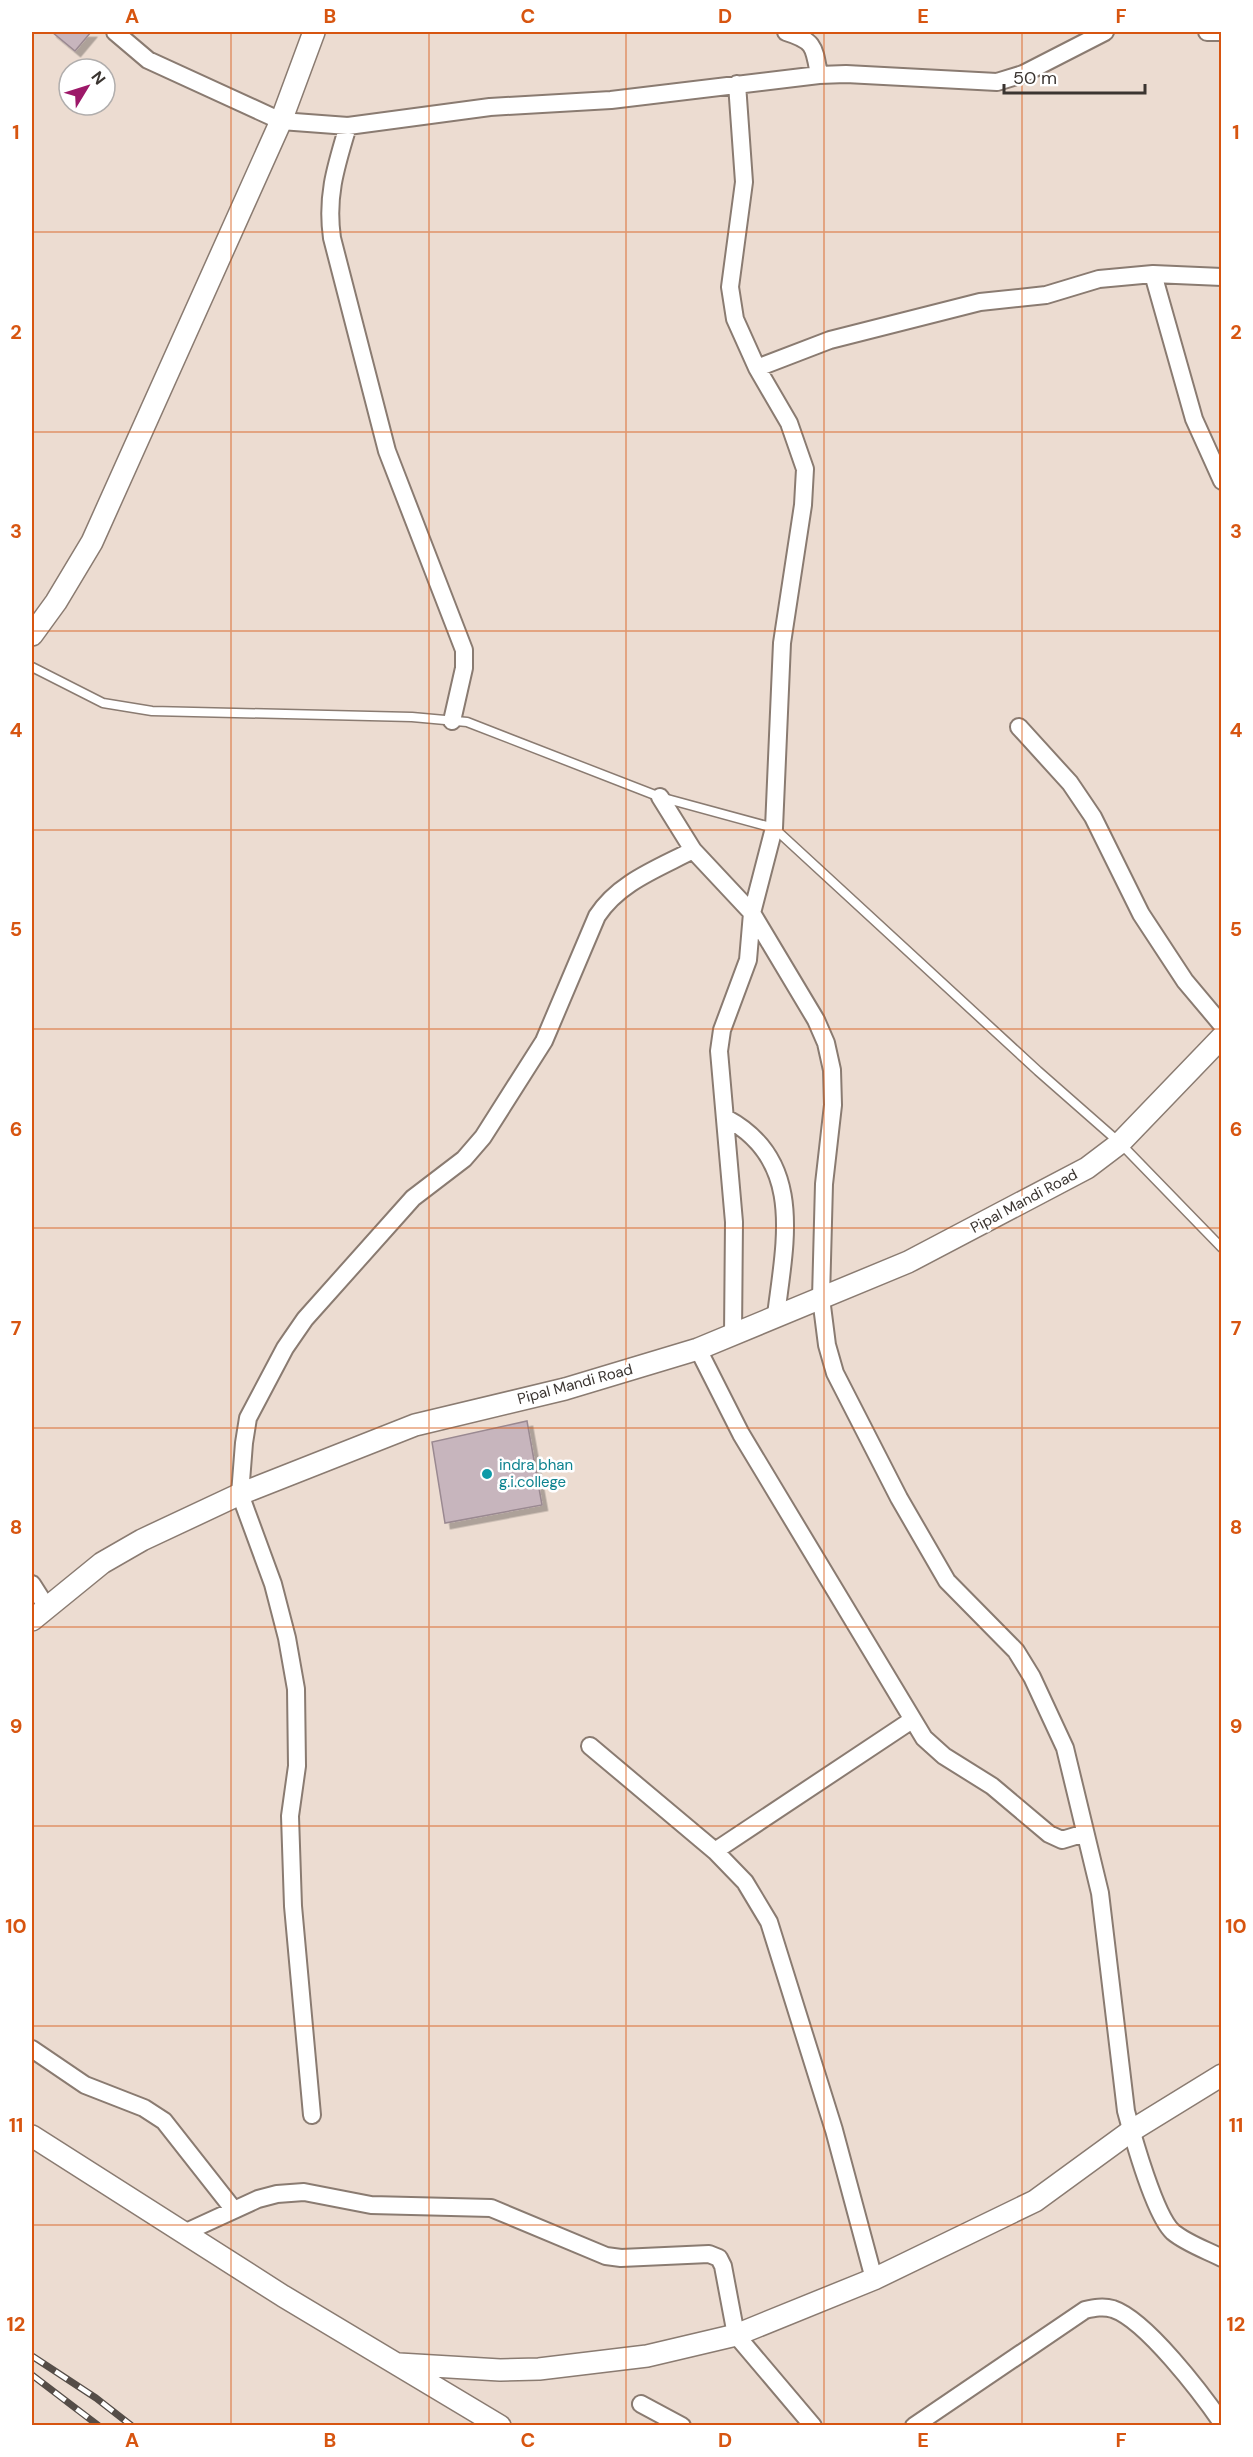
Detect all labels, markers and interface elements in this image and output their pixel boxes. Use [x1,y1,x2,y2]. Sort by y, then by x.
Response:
text: A [125,3,139,29]
text: B [324,3,336,29]
text: C [521,3,535,29]
text: D [718,3,732,29]
text: E [917,3,929,29]
text: F [1115,3,1127,29]
north arrow [57,57,117,117]
scale bar [1004,57,1145,95]
text: 50 m [1013,66,1057,90]
text: N [87,67,110,89]
text: 1 [12,119,20,145]
text: 1 [1232,119,1240,145]
text: 2 [10,319,22,345]
text: 2 [1230,319,1242,345]
text: 3 [10,518,22,544]
text: 3 [1230,518,1242,544]
text: 4 [10,717,23,743]
text: 4 [1230,717,1243,743]
text: 5 [10,916,22,942]
text: 5 [1230,916,1242,942]
text: 6 [10,1116,22,1142]
text: 6 [1230,1116,1242,1142]
street label: Pipal Mandi Road [967,1164,1081,1238]
text: 7 [11,1315,22,1341]
text: 7 [1231,1315,1242,1341]
street label: Pipal Mandi Road [515,1359,635,1409]
place label: indra bhan g.i.college [499,1455,573,1492]
marker: indra bhan g.i.college [480,1467,494,1481]
text: 8 [10,1514,22,1540]
text: 8 [1230,1514,1242,1540]
text: 9 [10,1713,22,1739]
text: 9 [1230,1713,1242,1739]
text: 10 [5,1913,27,1939]
text: 10 [1225,1913,1247,1939]
text: 11 [9,2112,23,2138]
text: 11 [1229,2112,1243,2138]
text: 12 [7,2311,25,2337]
text: 12 [1227,2311,1245,2337]
text: A [125,2427,139,2453]
text: B [324,2427,336,2453]
text: C [521,2427,535,2453]
text: D [718,2427,732,2453]
text: E [917,2427,929,2453]
text: F [1115,2427,1127,2453]

